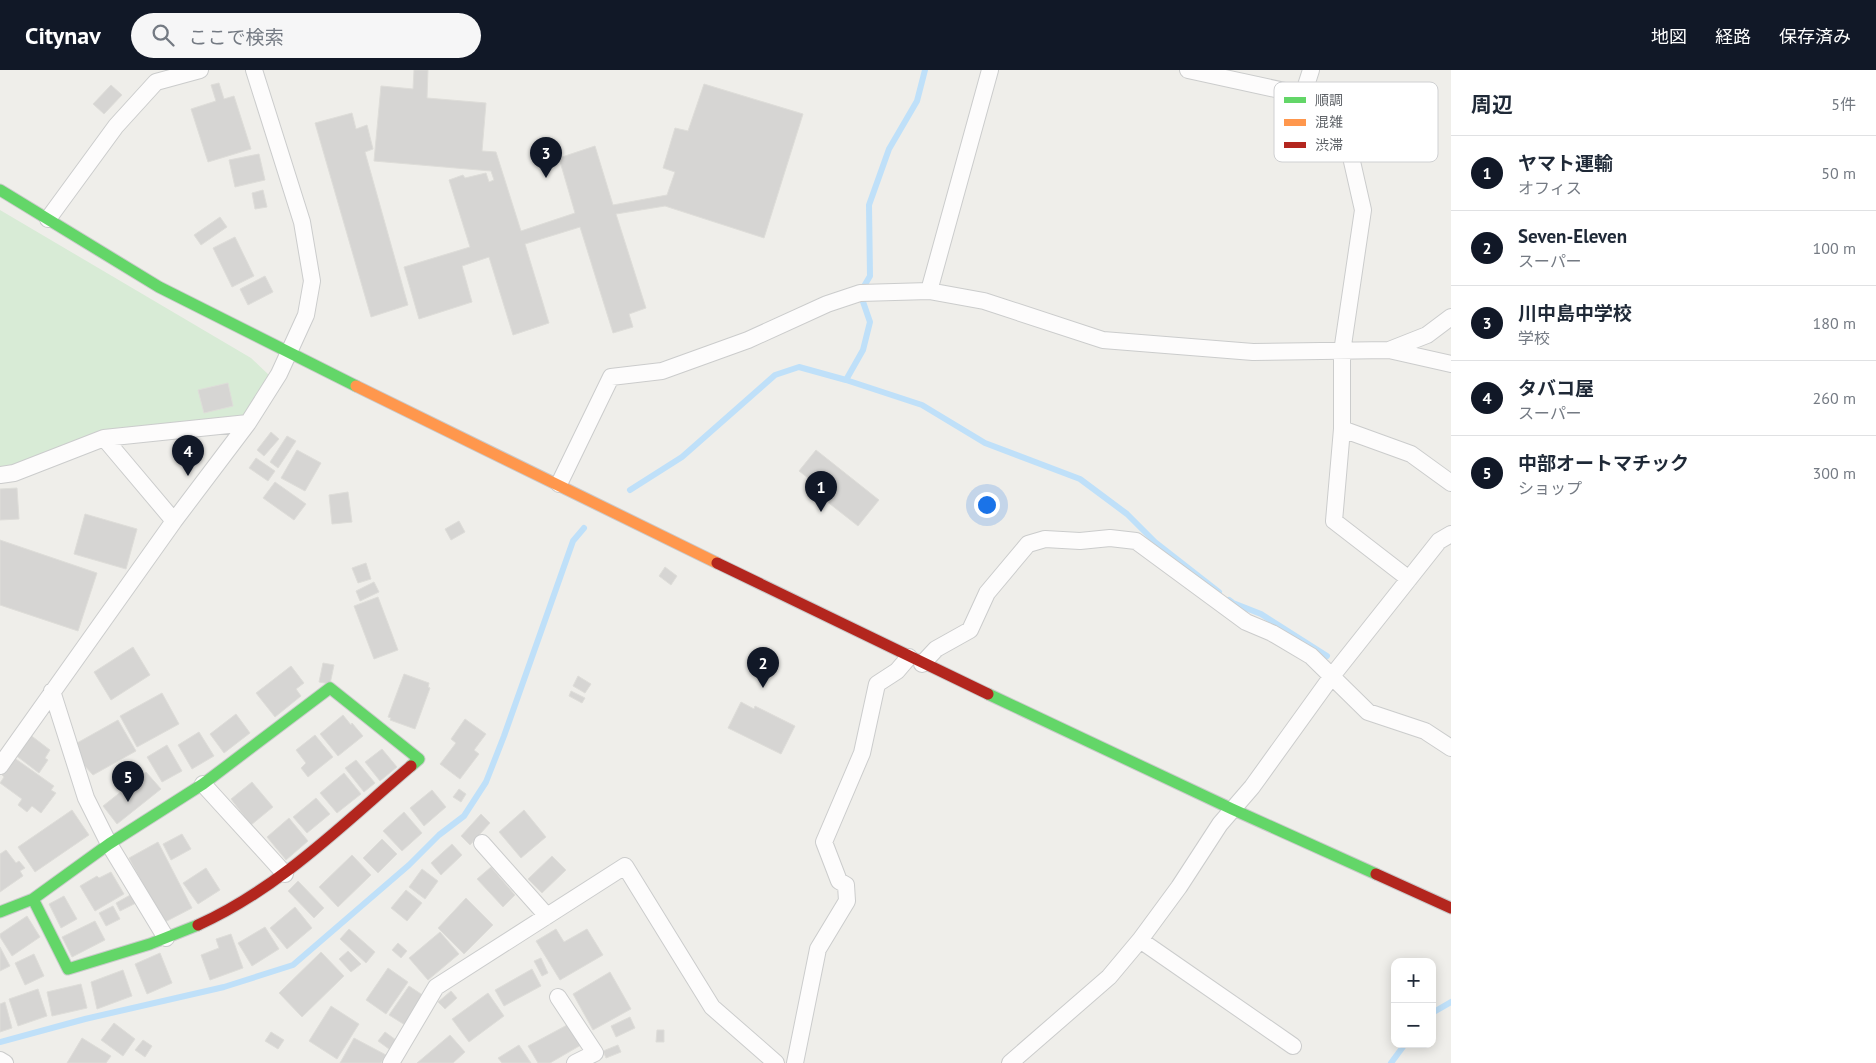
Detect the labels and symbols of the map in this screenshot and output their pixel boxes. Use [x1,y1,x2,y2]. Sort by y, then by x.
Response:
legend [1274,82,1438,162]
text: 順調 [1315,91,1343,109]
text: 混雑 [1315,113,1343,131]
text: 渋滞 [1315,136,1343,154]
pin: 3 [530,137,562,178]
pin: 4 [172,435,204,476]
pin: 1 [805,471,837,512]
your location [974,492,1000,518]
pin: 2 [747,647,779,688]
pin: 5 [112,761,144,802]

